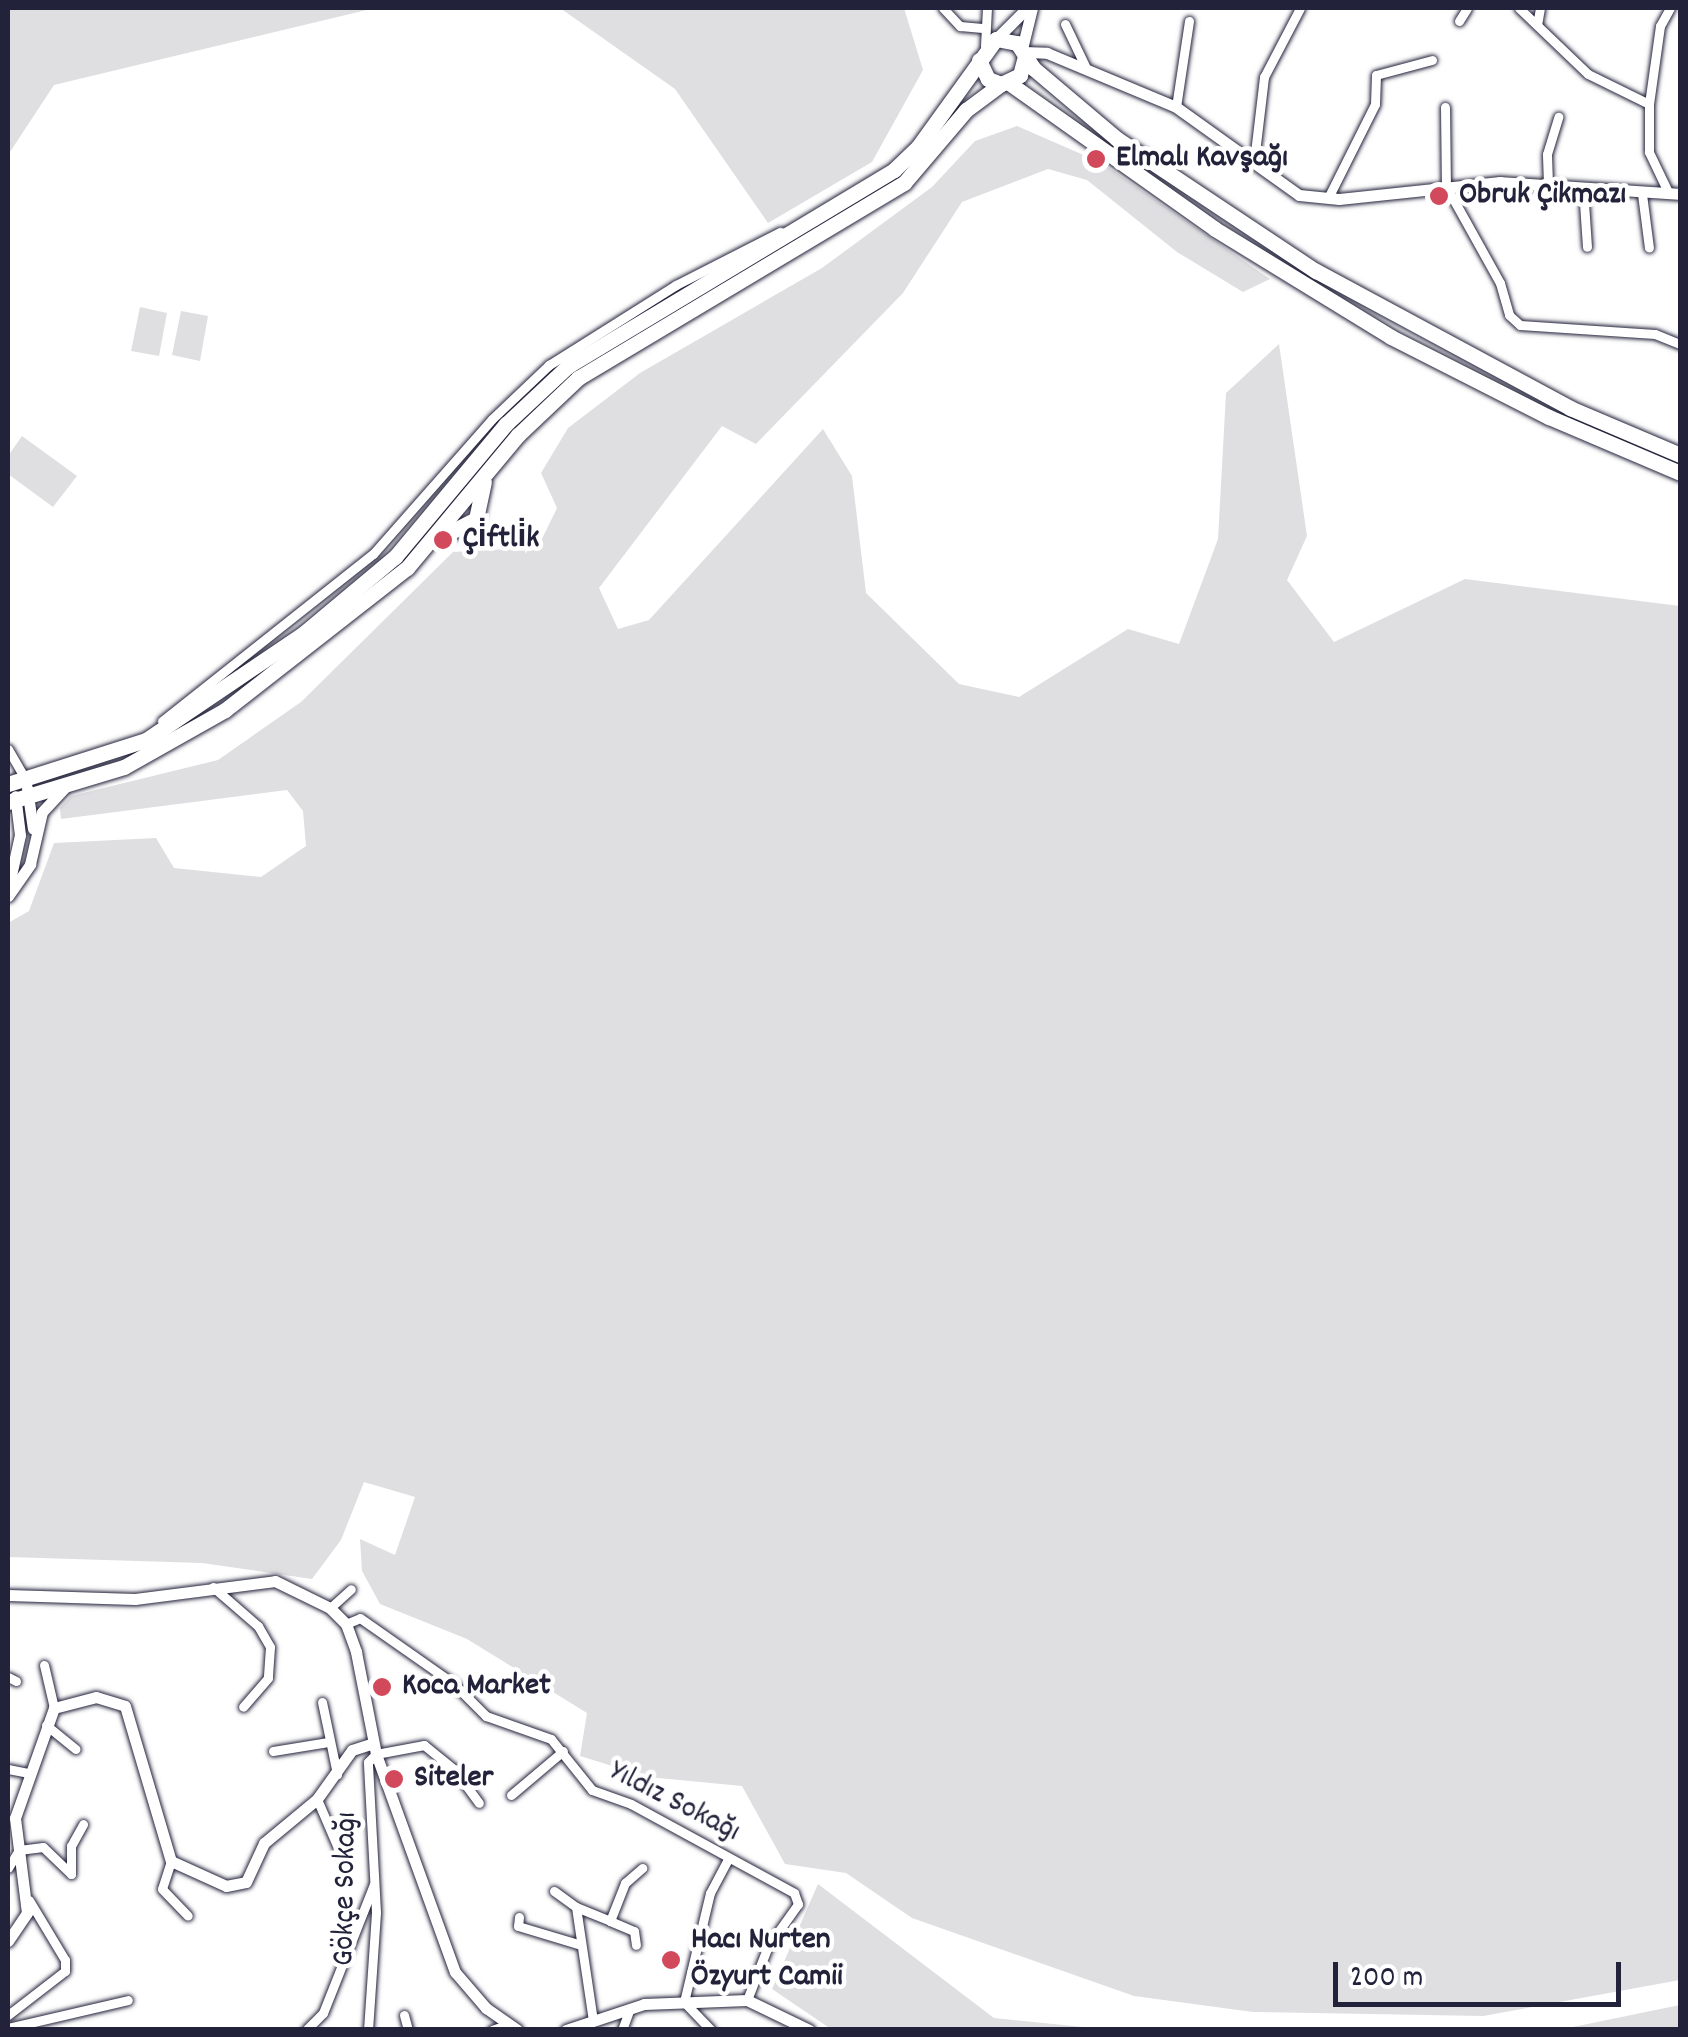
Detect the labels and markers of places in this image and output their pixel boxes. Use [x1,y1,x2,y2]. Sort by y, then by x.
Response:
place label: Elmalı Kavşağı [1116,140,1288,178]
marker: Elmalı Kavşağı [1085,148,1107,170]
place label: Obruk Çikmazı [1459,177,1626,215]
marker: Obruk Çikmazı [1428,185,1450,207]
place label: Çi̇ftli̇k [463,521,539,559]
marker: Çi̇ftli̇k [432,529,454,551]
place label: Koca Market [402,1668,551,1706]
marker: Koca Market [371,1676,393,1698]
place label: Siteler [414,1760,493,1798]
marker: Siteler [383,1768,405,1790]
place label: Hacı Nurten Özyurt Camii [691,1923,843,1998]
marker: Hacı Nurten Özyurt Camii [660,1949,682,1971]

